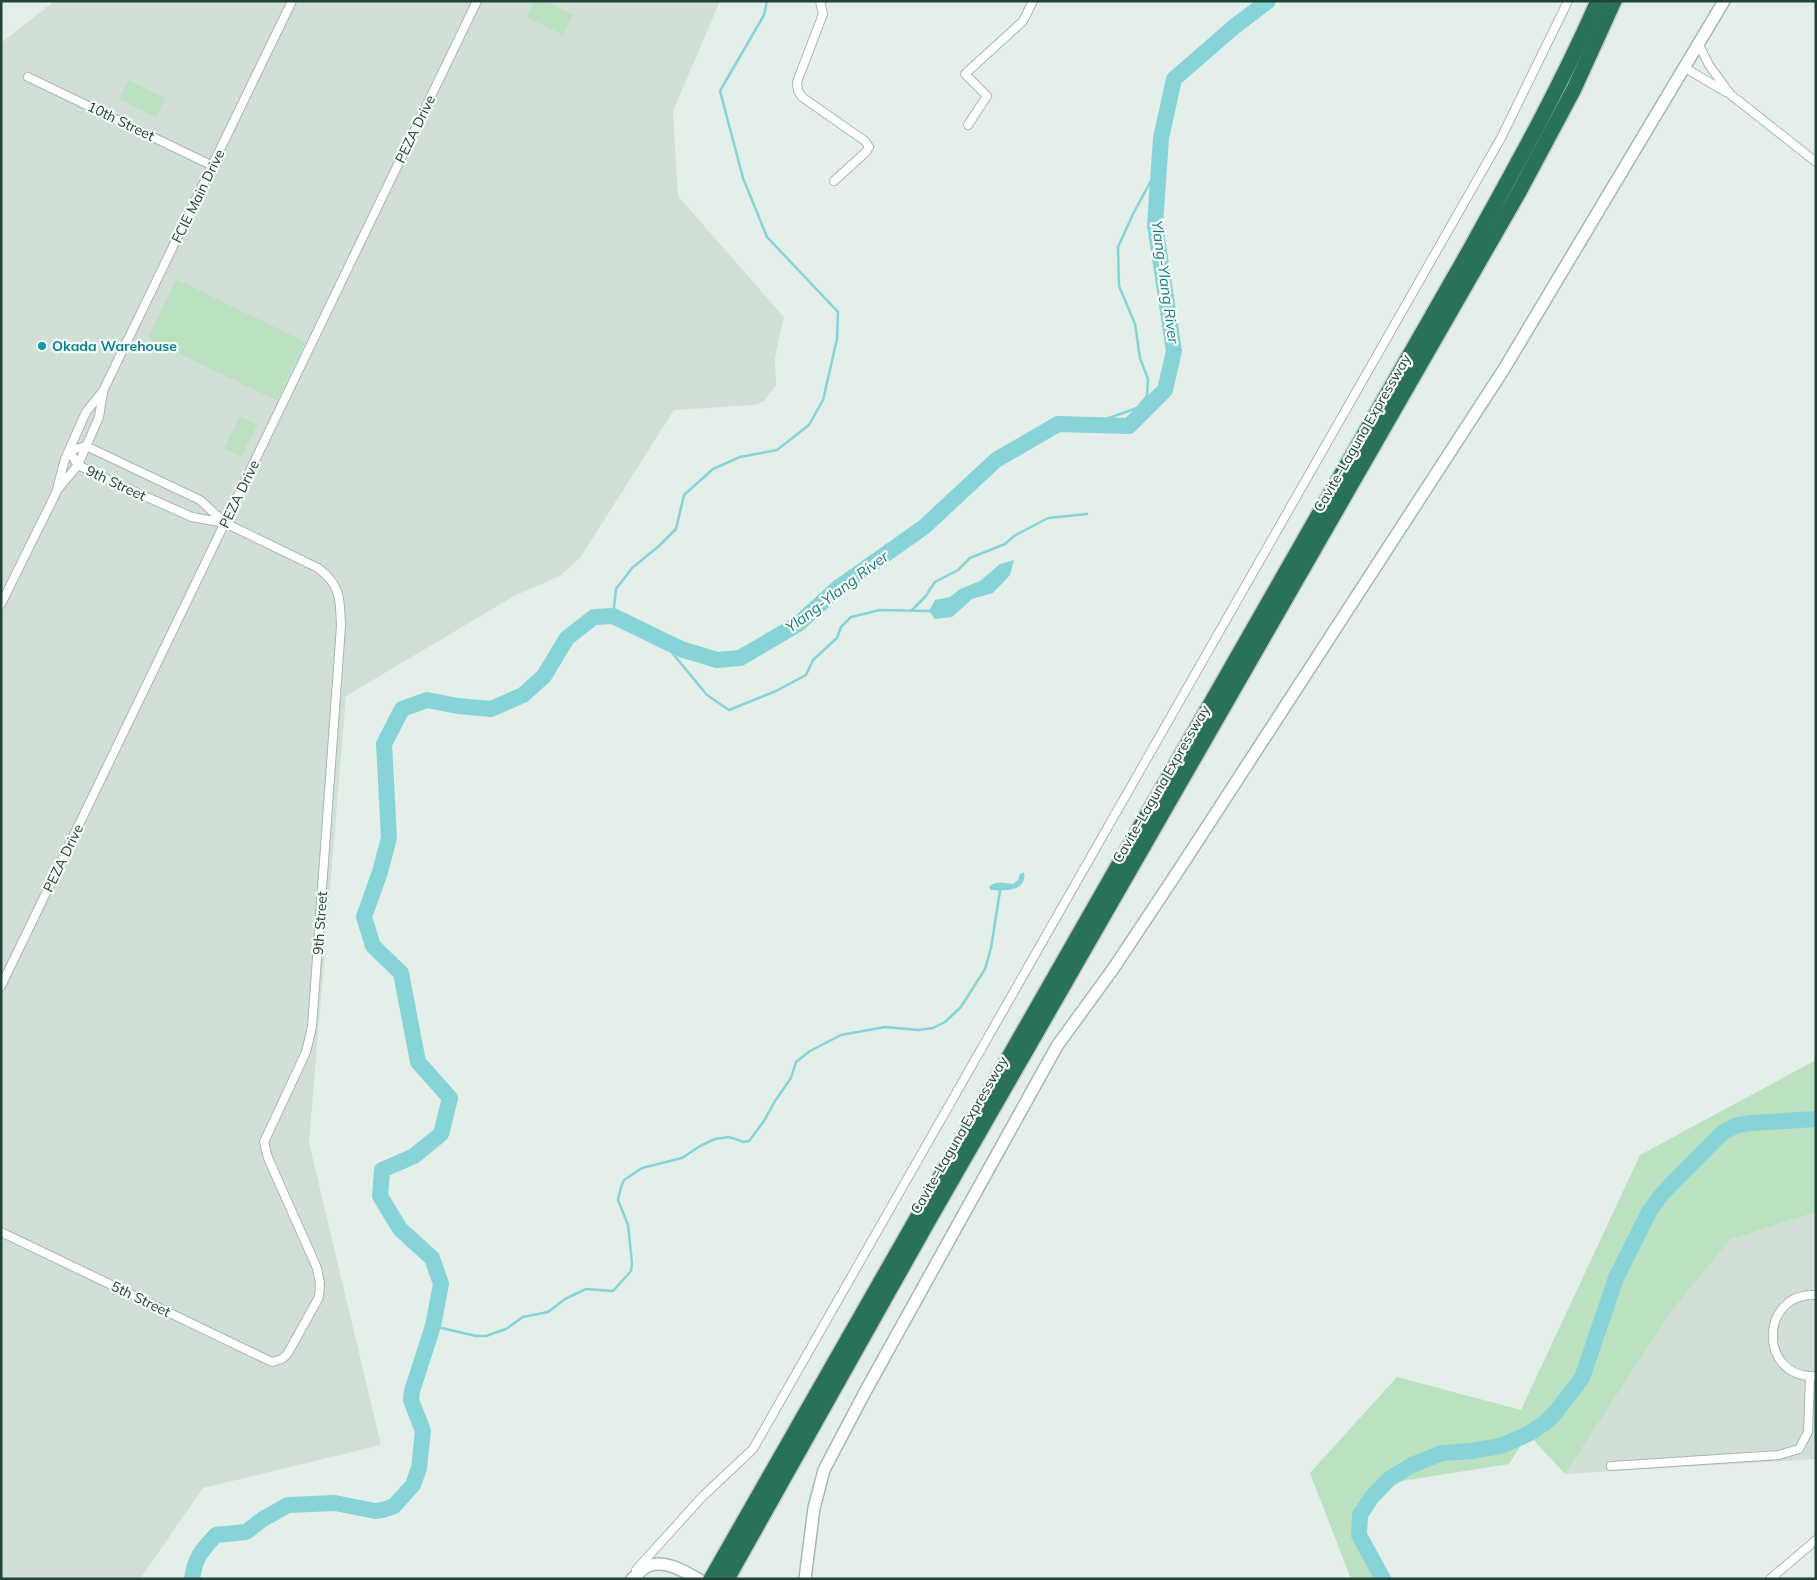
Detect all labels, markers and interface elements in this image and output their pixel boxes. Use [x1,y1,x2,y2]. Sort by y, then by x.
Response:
street label: PEZA Drive [391,92,439,166]
street label: 10th Street [85,97,158,145]
street label: FCIE Main Drive [168,146,228,246]
water label: Ylang-Ylang River [1147,219,1184,345]
place label: Okada Warehouse [52,337,177,355]
marker: Okada Warehouse [36,340,48,352]
street label: Cavite–Laguna Expressway [1309,350,1415,515]
street label: PEZA Drive [215,457,263,531]
street label: 9th Street [83,461,149,505]
water label: Ylang-Ylang River [781,546,892,637]
street label: Cavite–Laguna Expressway [1108,701,1214,866]
street label: PEZA Drive [39,821,87,895]
street label: 9th Street [309,890,331,955]
street label: Cavite–Laguna Expressway [906,1052,1012,1217]
street label: 5th Street [108,1277,174,1321]

